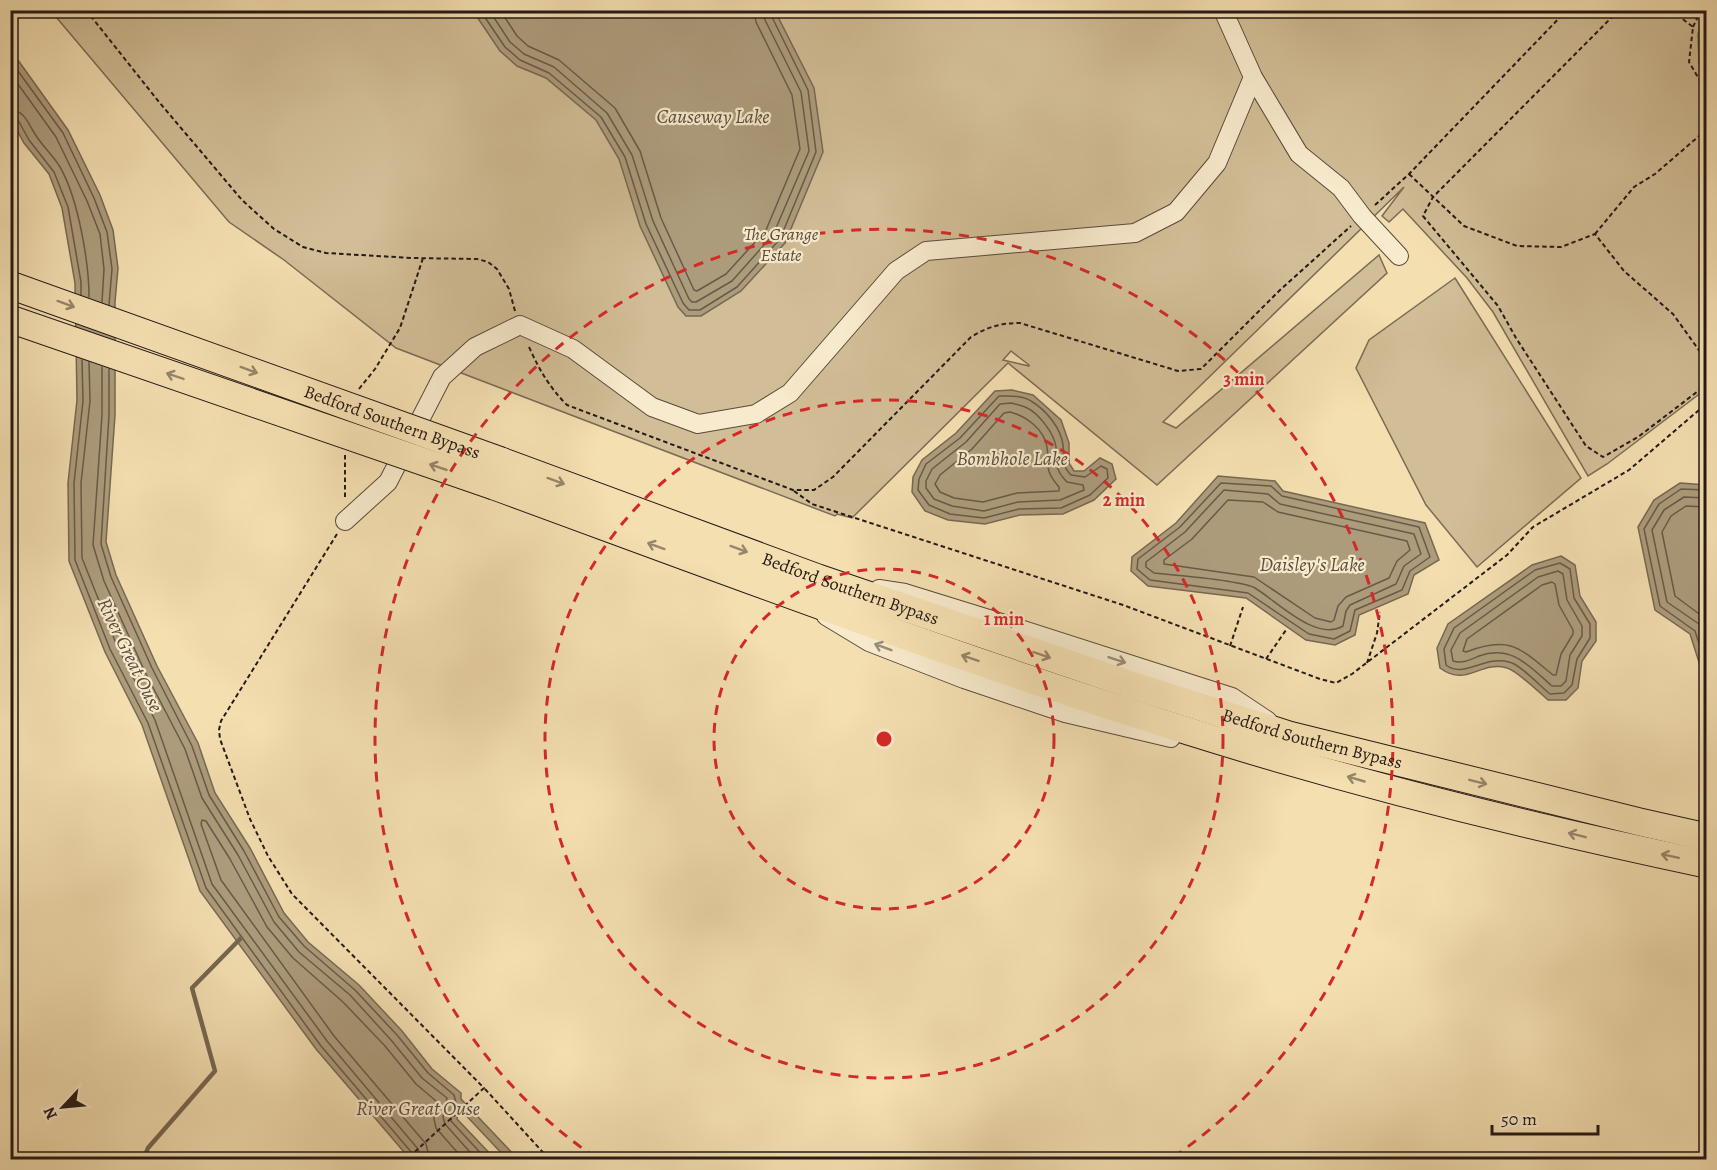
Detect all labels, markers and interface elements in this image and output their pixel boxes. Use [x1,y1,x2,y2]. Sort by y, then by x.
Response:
water label: Causeway Lake [656,103,770,130]
park label: The Grange Estate [744,222,819,267]
one-way arrow [56,300,74,311]
one-way arrow [239,366,258,377]
text: 3 min [1223,367,1265,391]
one-way arrow [166,370,185,381]
street label: Bedford Southern Bypass [301,379,484,465]
water label: Bombhole Lake [956,445,1068,472]
one-way arrow [429,461,448,472]
one-way arrow [546,477,565,488]
text: 2 min [1103,488,1145,512]
one-way arrow [647,539,666,550]
one-way arrow [729,545,748,556]
street label: Bedford Southern Bypass [759,546,942,630]
water label: Daisley's Lake [1259,551,1365,578]
water label: River Great Ouse [91,593,169,717]
text: 1 min [984,607,1024,631]
one-way arrow [874,641,893,652]
one-way arrow [1032,650,1051,661]
one-way arrow [961,652,980,663]
one-way arrow [1107,655,1126,666]
street label: Bedford Southern Bypass [1219,703,1405,775]
centre of rings [874,729,894,749]
one-way arrow [1347,773,1366,784]
one-way arrow [1468,776,1487,788]
one-way arrow [1568,828,1587,840]
one-way arrow [1661,850,1680,861]
north arrow [33,1077,93,1137]
water label: River Great Ouse [356,1095,480,1122]
scale bar [1492,1098,1598,1136]
text: N [38,1103,63,1123]
text: 50 m [1501,1107,1537,1131]

